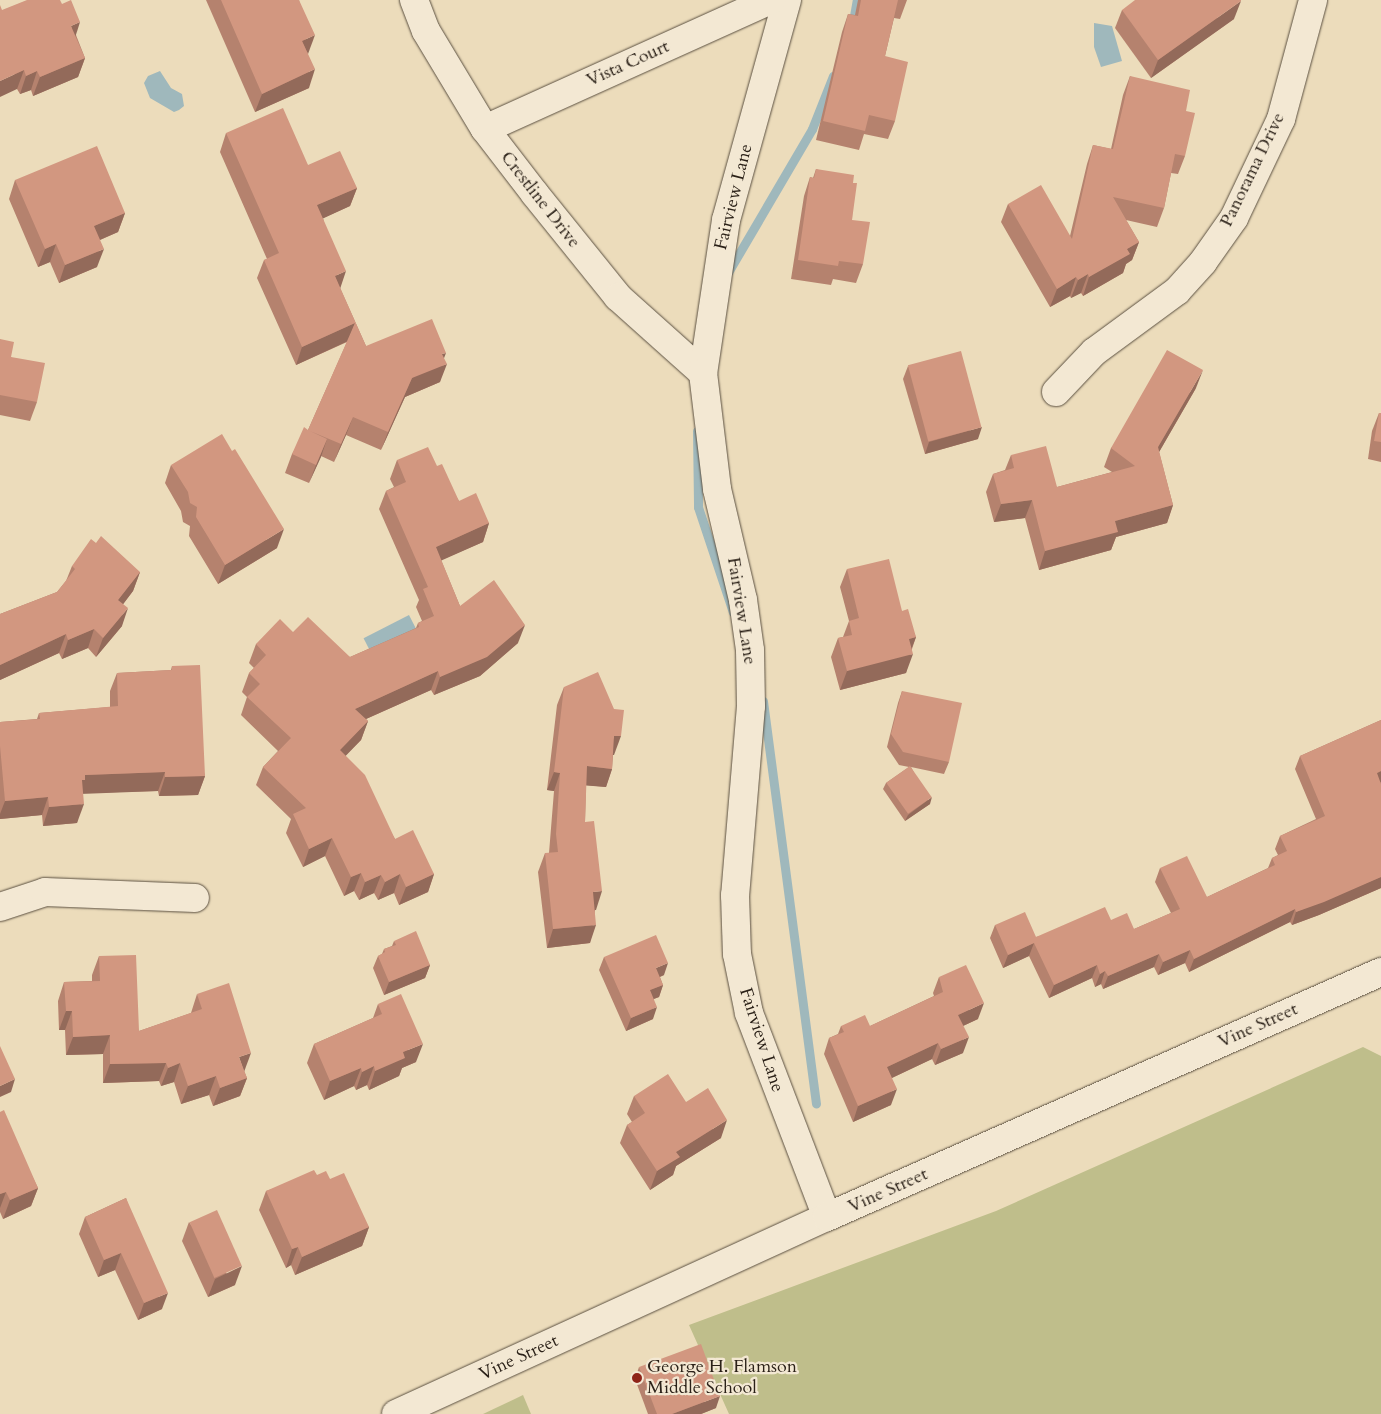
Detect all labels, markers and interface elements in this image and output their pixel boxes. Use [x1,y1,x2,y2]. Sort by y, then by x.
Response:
street label: Vista Court [583,36,673,92]
street label: Panorama Drive [1216,109,1290,231]
street label: Fairview Lane [710,142,758,252]
street label: Crestline Drive [496,147,584,253]
street label: Fairview Lane [722,556,760,666]
street label: Fairview Lane [734,985,788,1095]
street label: Vine Street [1215,999,1301,1053]
street label: Vine Street [845,1164,931,1218]
street label: Vine Street [476,1330,562,1386]
place label: George H. Flamson Middle School [647,1357,797,1400]
marker: George H. Flamson Middle School [631,1372,643,1384]

